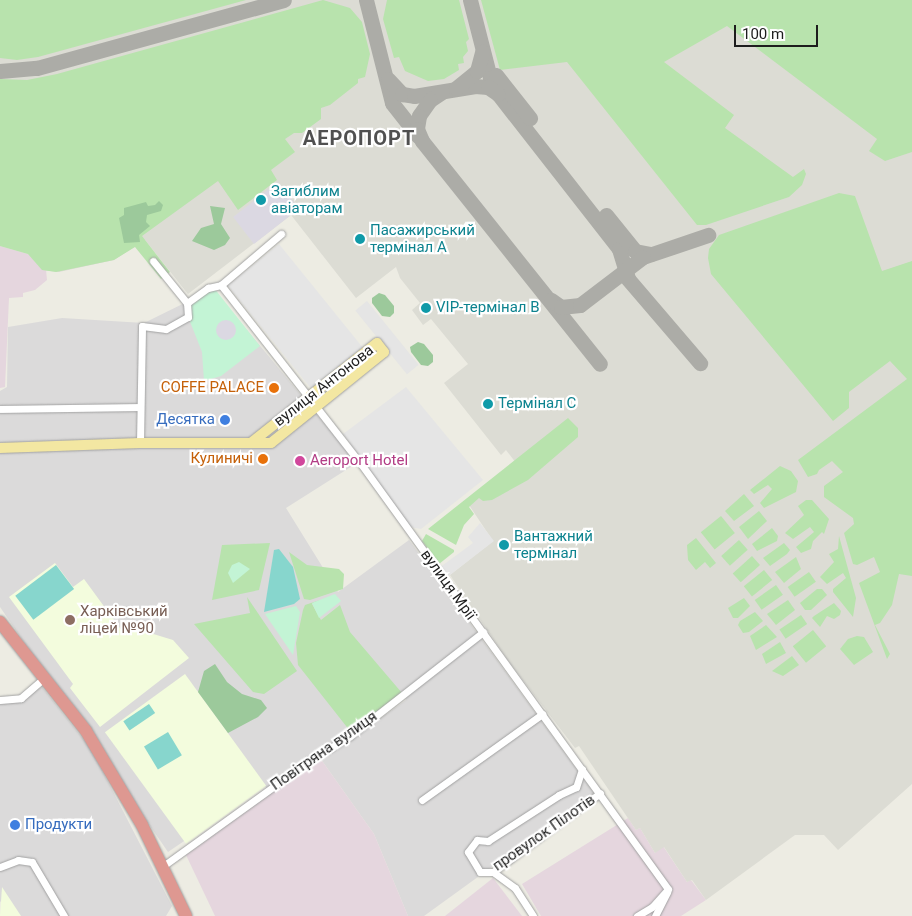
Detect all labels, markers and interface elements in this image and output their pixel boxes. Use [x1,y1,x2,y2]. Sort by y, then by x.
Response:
scale bar [737,15,821,47]
text: 100 m [742,25,784,43]
district label: АЕРОПОРТ [302,126,416,150]
place label: Загиблим авіаторам [271,182,343,217]
marker: Загиблим авіаторам [255,194,267,206]
place label: Пасажирський термінал A [370,221,475,256]
marker: Пасажирський термінал A [354,233,366,245]
place label: VIP-термінал B [436,299,540,317]
marker: VIP-термінал B [420,302,432,314]
street label: вулиця Антонова [271,342,377,430]
place label: COFFE PALACE [161,379,264,397]
marker: COFFE PALACE [268,382,280,394]
place label: Термінал C [498,395,576,413]
marker: Термінал C [482,398,494,410]
place label: Десятка [156,411,215,429]
marker: Десятка [219,414,231,426]
place label: Кулиничі [190,450,253,468]
place label: Aeroport Hotel [310,452,408,470]
marker: Кулиничі [257,453,269,465]
marker: Aeroport Hotel [294,455,306,467]
place label: Вантажний термінал [514,527,593,562]
marker: Вантажний термінал [498,539,510,551]
street label: вулиця Мрії [416,546,480,624]
place label: Харківський ліцей №90 [80,602,168,637]
marker: Харківський ліцей №90 [64,614,76,626]
street label: Повітряна вулиця [267,708,381,794]
street label: провулок Пілотів [489,791,599,875]
place label: Продукти [25,816,92,834]
marker: Продукти [9,819,21,831]

